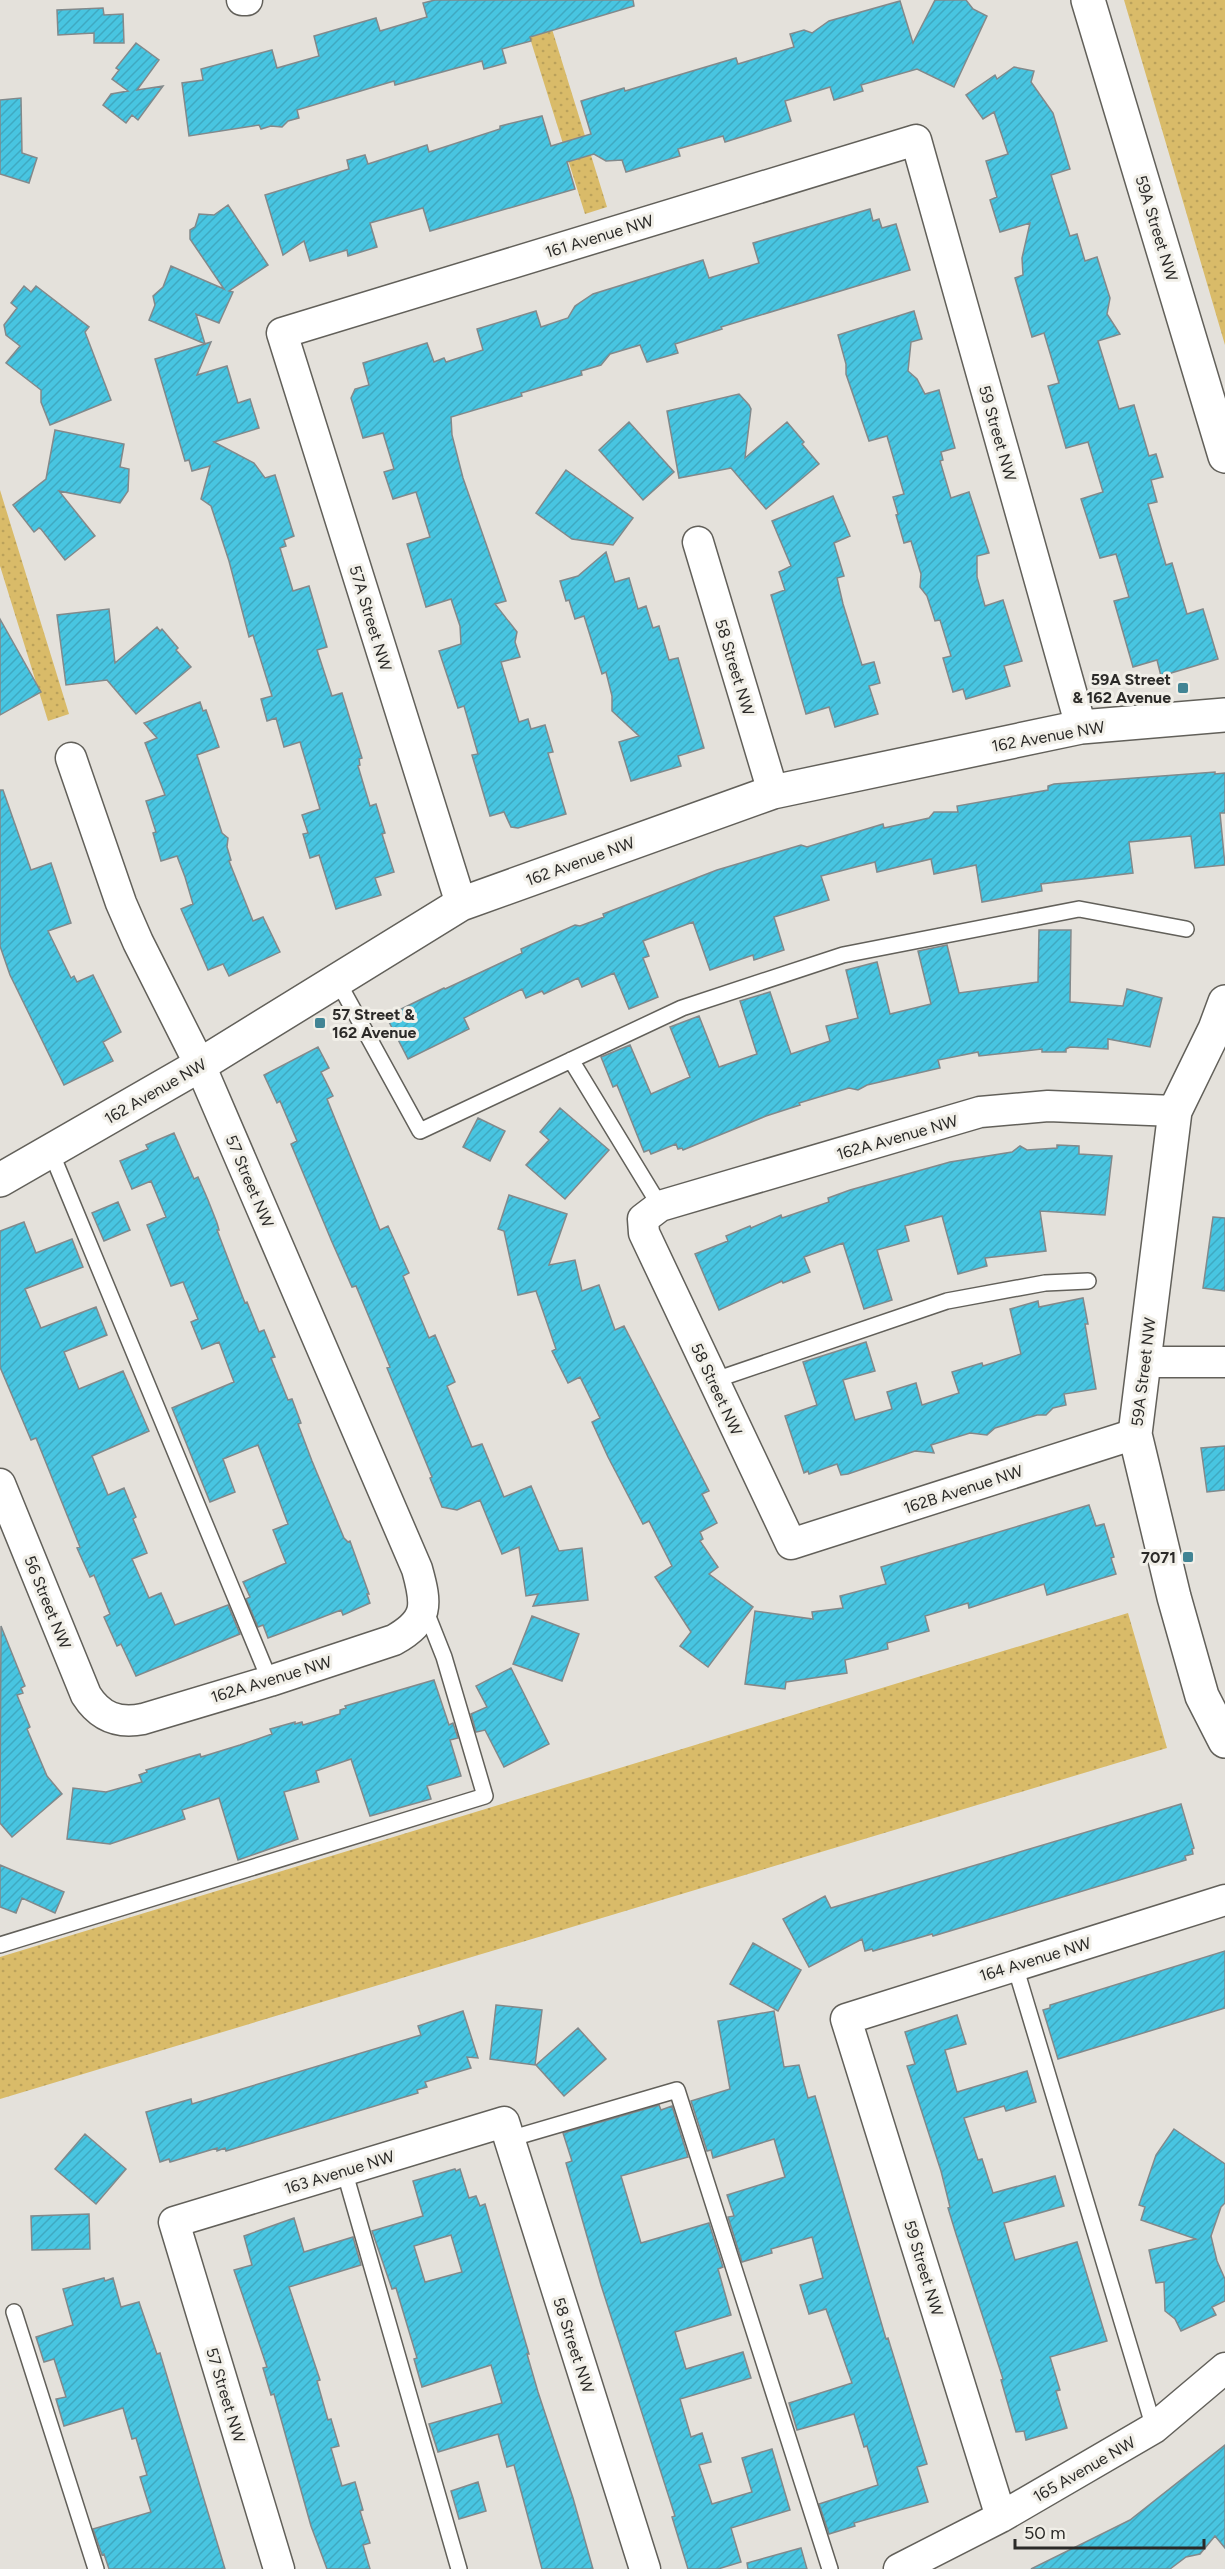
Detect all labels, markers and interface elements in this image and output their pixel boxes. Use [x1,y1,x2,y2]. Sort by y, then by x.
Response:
street label: 59A Street NW [1131,173,1182,284]
street label: 161 Avenue NW [543,211,656,262]
street label: 59 Street NW [975,383,1020,484]
street label: 57A Street NW [345,563,396,674]
street label: 58 Street NW [711,617,758,718]
place label: 59A Street & 162 Avenue [1072,670,1171,707]
marker: 59A Street & 162 Avenue [1176,681,1190,695]
street label: 162 Avenue NW [990,717,1107,756]
street label: 162 Avenue NW [523,833,638,890]
place label: 57 Street & 162 Avenue [332,1005,417,1042]
marker: 57 Street & 162 Avenue [313,1016,327,1030]
street label: 162 Avenue NW [101,1054,210,1128]
street label: 162A Avenue NW [834,1111,961,1164]
street label: 57 Street NW [222,1132,278,1231]
street label: 59A Street NW [1127,1316,1160,1428]
street label: 58 Street NW [687,1340,746,1439]
street label: 162B Avenue NW [901,1461,1026,1518]
place label: 7071 [1141,1548,1176,1567]
marker: 7071 [1181,1550,1195,1564]
street label: 56 Street NW [20,1553,75,1652]
street label: 162A Avenue NW [209,1652,334,1707]
street label: 164 Avenue NW [977,1933,1094,1985]
street label: 163 Avenue NW [282,2147,397,2198]
street label: 59 Street NW [900,2218,947,2319]
street label: 58 Street NW [549,2295,598,2396]
street label: 57 Street NW [202,2345,249,2446]
street label: 165 Avenue NW [1030,2432,1139,2506]
scale bar [1015,2512,1204,2550]
text: 50 m [1024,2522,1066,2544]

